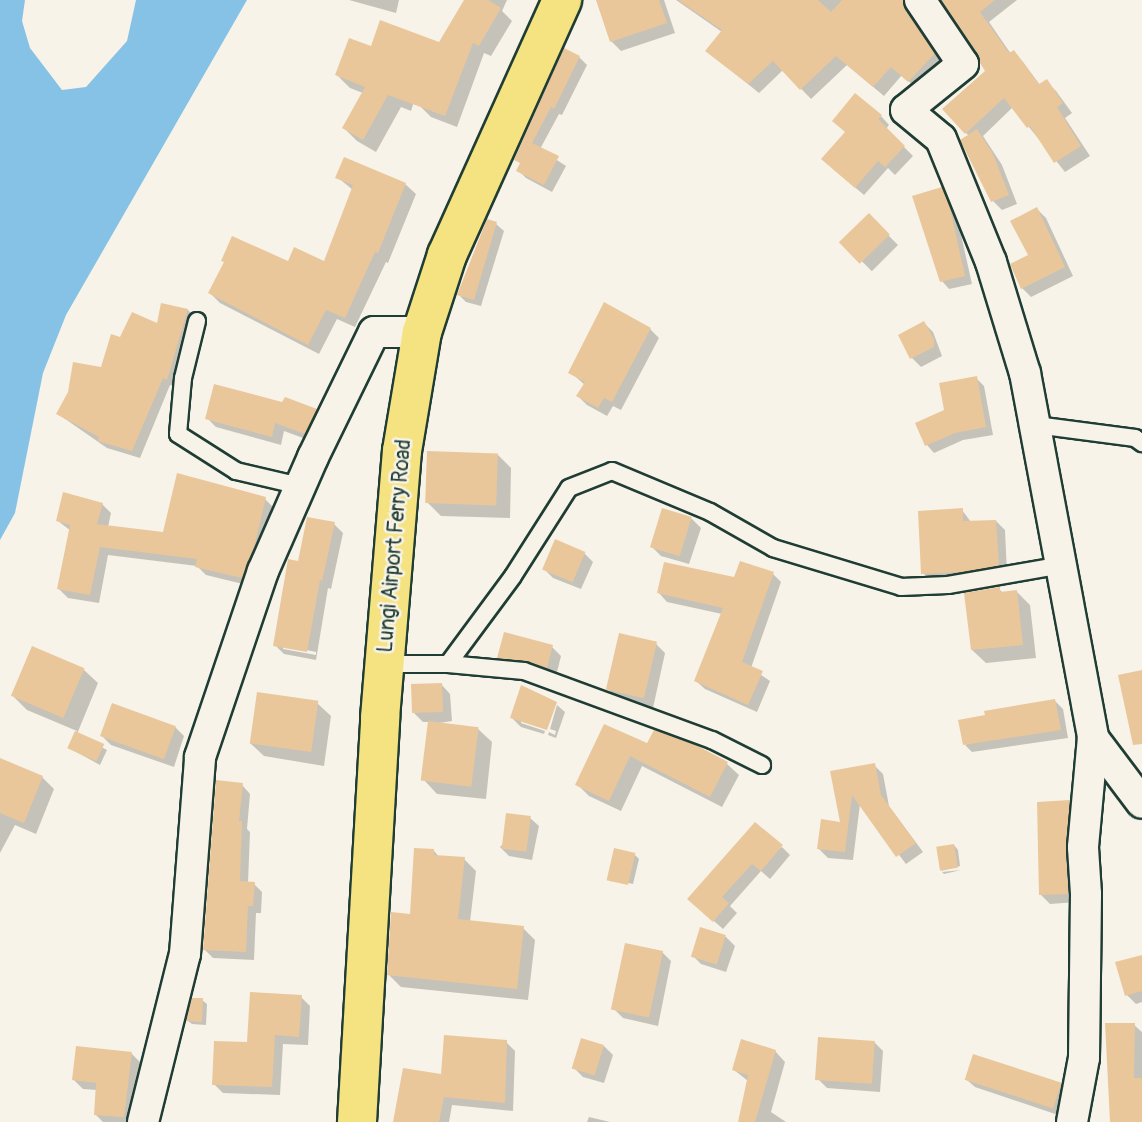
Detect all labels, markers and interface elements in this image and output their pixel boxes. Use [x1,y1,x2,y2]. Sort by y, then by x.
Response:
street label: Lungi Airport Ferry Road [373,438,417,654]

